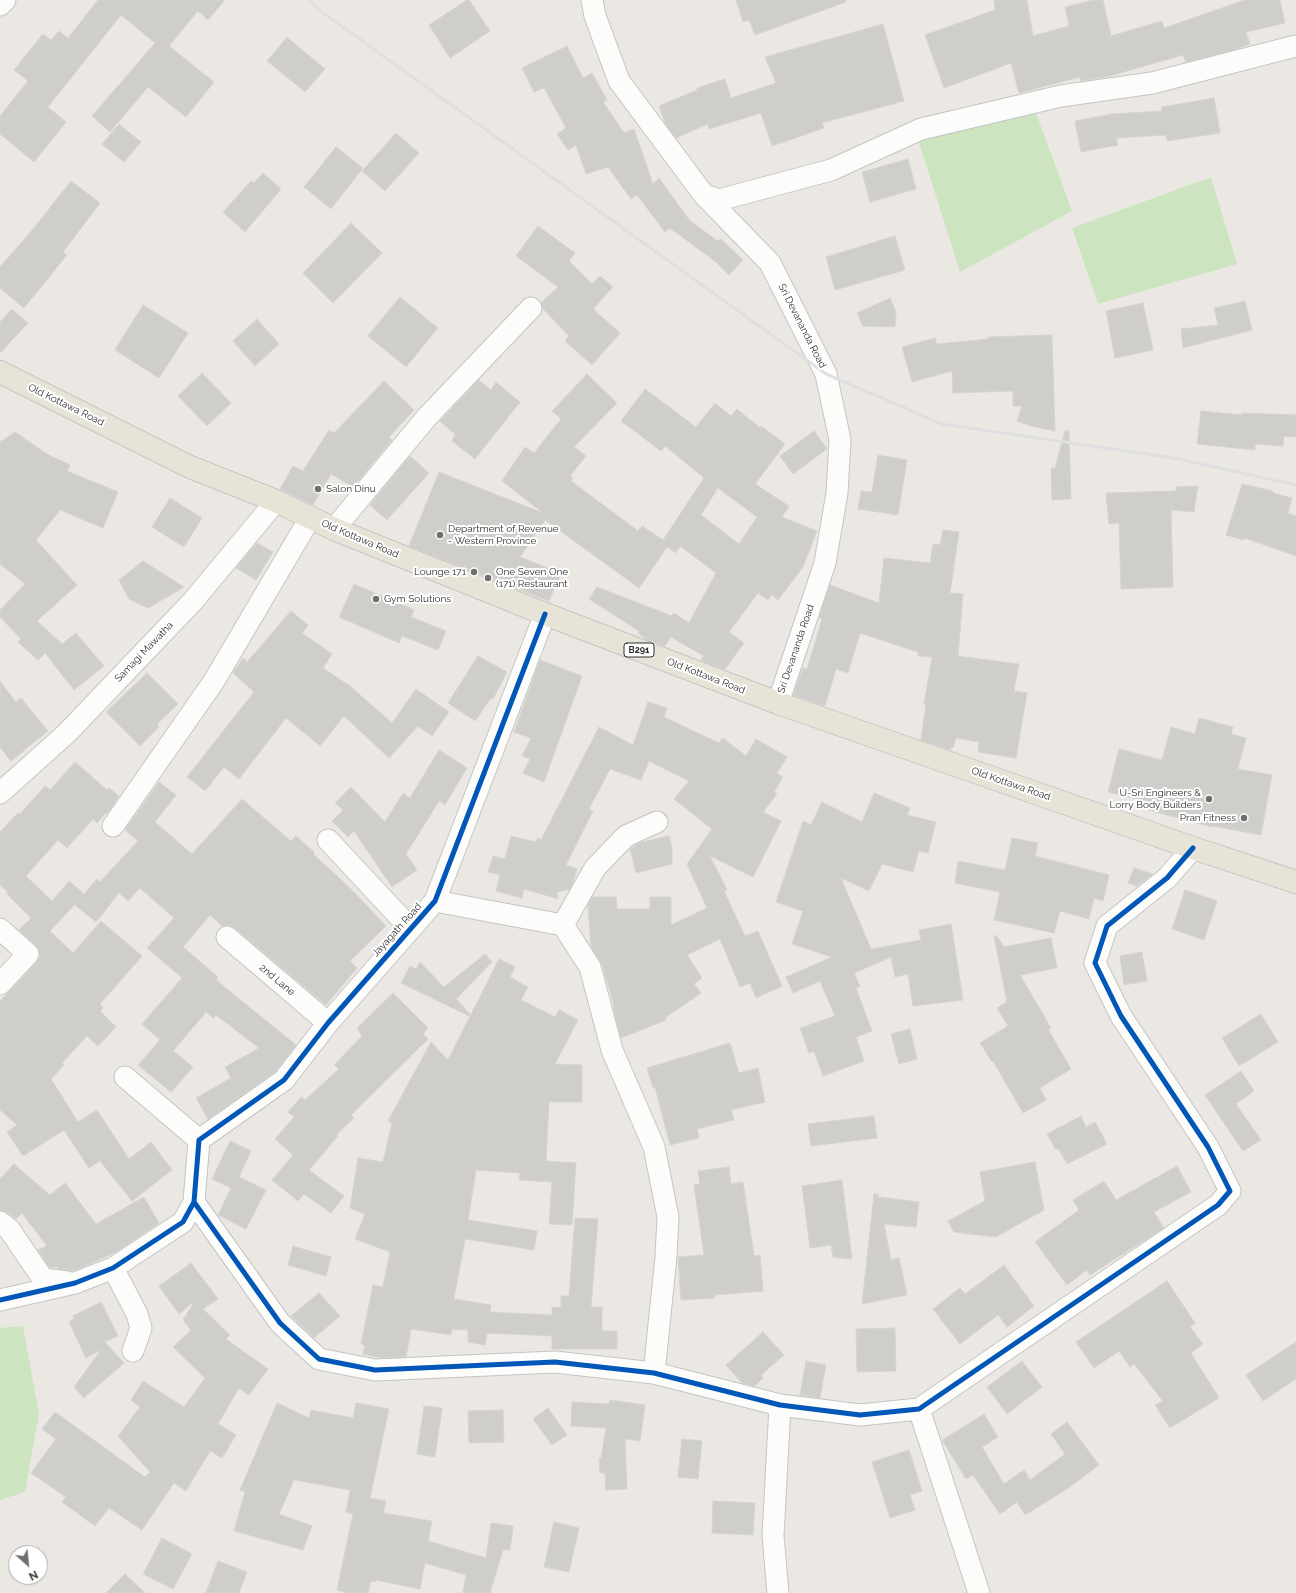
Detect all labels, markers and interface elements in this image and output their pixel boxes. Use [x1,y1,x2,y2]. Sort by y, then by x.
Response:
street label: Sri Devananda Road [776,282,828,370]
street label: Old Kottawa Road [26,381,106,429]
place label: Salon Dinu [326,483,376,495]
marker: Salon Dinu [313,484,323,494]
street label: Old Kottawa Road [319,517,401,561]
place label: Department of Revenue - Western Province [448,523,559,546]
marker: Department of Revenue - Western Province [435,530,445,540]
place label: Lounge 171 [414,566,466,578]
place label: One Seven One (171) Restaurant [496,566,568,590]
marker: Lounge 171 [469,567,479,577]
marker: One Seven One (171) Restaurant [483,573,493,583]
place label: Gym Solutions [384,593,451,605]
marker: Gym Solutions [371,594,381,604]
street label: Sri Devananda Road [775,603,817,695]
street label: Samagi Mawatha [112,619,176,685]
road number: B291 [624,643,654,657]
street label: Old Kottawa Road [665,656,747,696]
street label: Old Kottawa Road [970,765,1052,803]
place label: U-Sri Engineers & Lorry Body Builders [1110,787,1201,810]
marker: U-Sri Engineers & Lorry Body Builders [1204,794,1214,804]
place label: Pran Fitness [1180,812,1236,824]
marker: Pran Fitness [1239,813,1249,823]
street label: Jayagath Road [370,901,424,959]
street label: 2nd Lane [257,962,297,998]
north arrow [8,1545,48,1585]
text: N [27,1568,40,1583]

